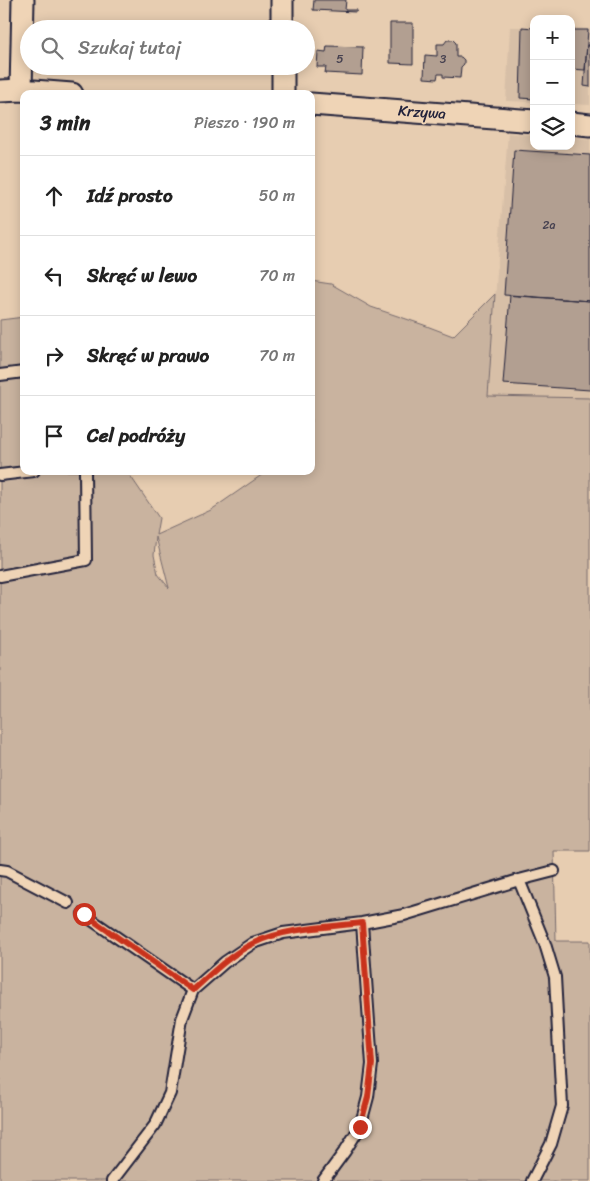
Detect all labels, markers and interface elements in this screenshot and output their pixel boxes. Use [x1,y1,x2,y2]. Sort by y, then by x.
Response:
map controls [530,15,575,150]
button: + [530,15,575,60]
search box [20,20,315,75]
text: Szukaj tutaj [78,31,181,64]
icon: search [38,34,66,62]
house number: 5 [336,48,344,70]
house number: 3 [440,48,447,70]
button: − [530,60,575,105]
street label: Krzywa [397,97,447,127]
text: 3 min [40,104,90,142]
button: layers [530,105,575,150]
text: Pieszo · 190 m [194,108,295,137]
text: Idź prosto [87,179,173,212]
text: 50 m [259,181,295,210]
icon: ahead [40,182,68,210]
house number: 2a [543,214,555,236]
text: Skręć w lewo [87,259,197,292]
text: 70 m [259,261,295,290]
icon: left [40,262,68,290]
text: Skręć w prawo [87,339,209,372]
text: 70 m [259,341,295,370]
icon: right [40,342,68,370]
text: Cel podróży [87,419,185,452]
icon: arrive [40,422,68,450]
route start [73,903,96,926]
route end [349,1116,372,1139]

